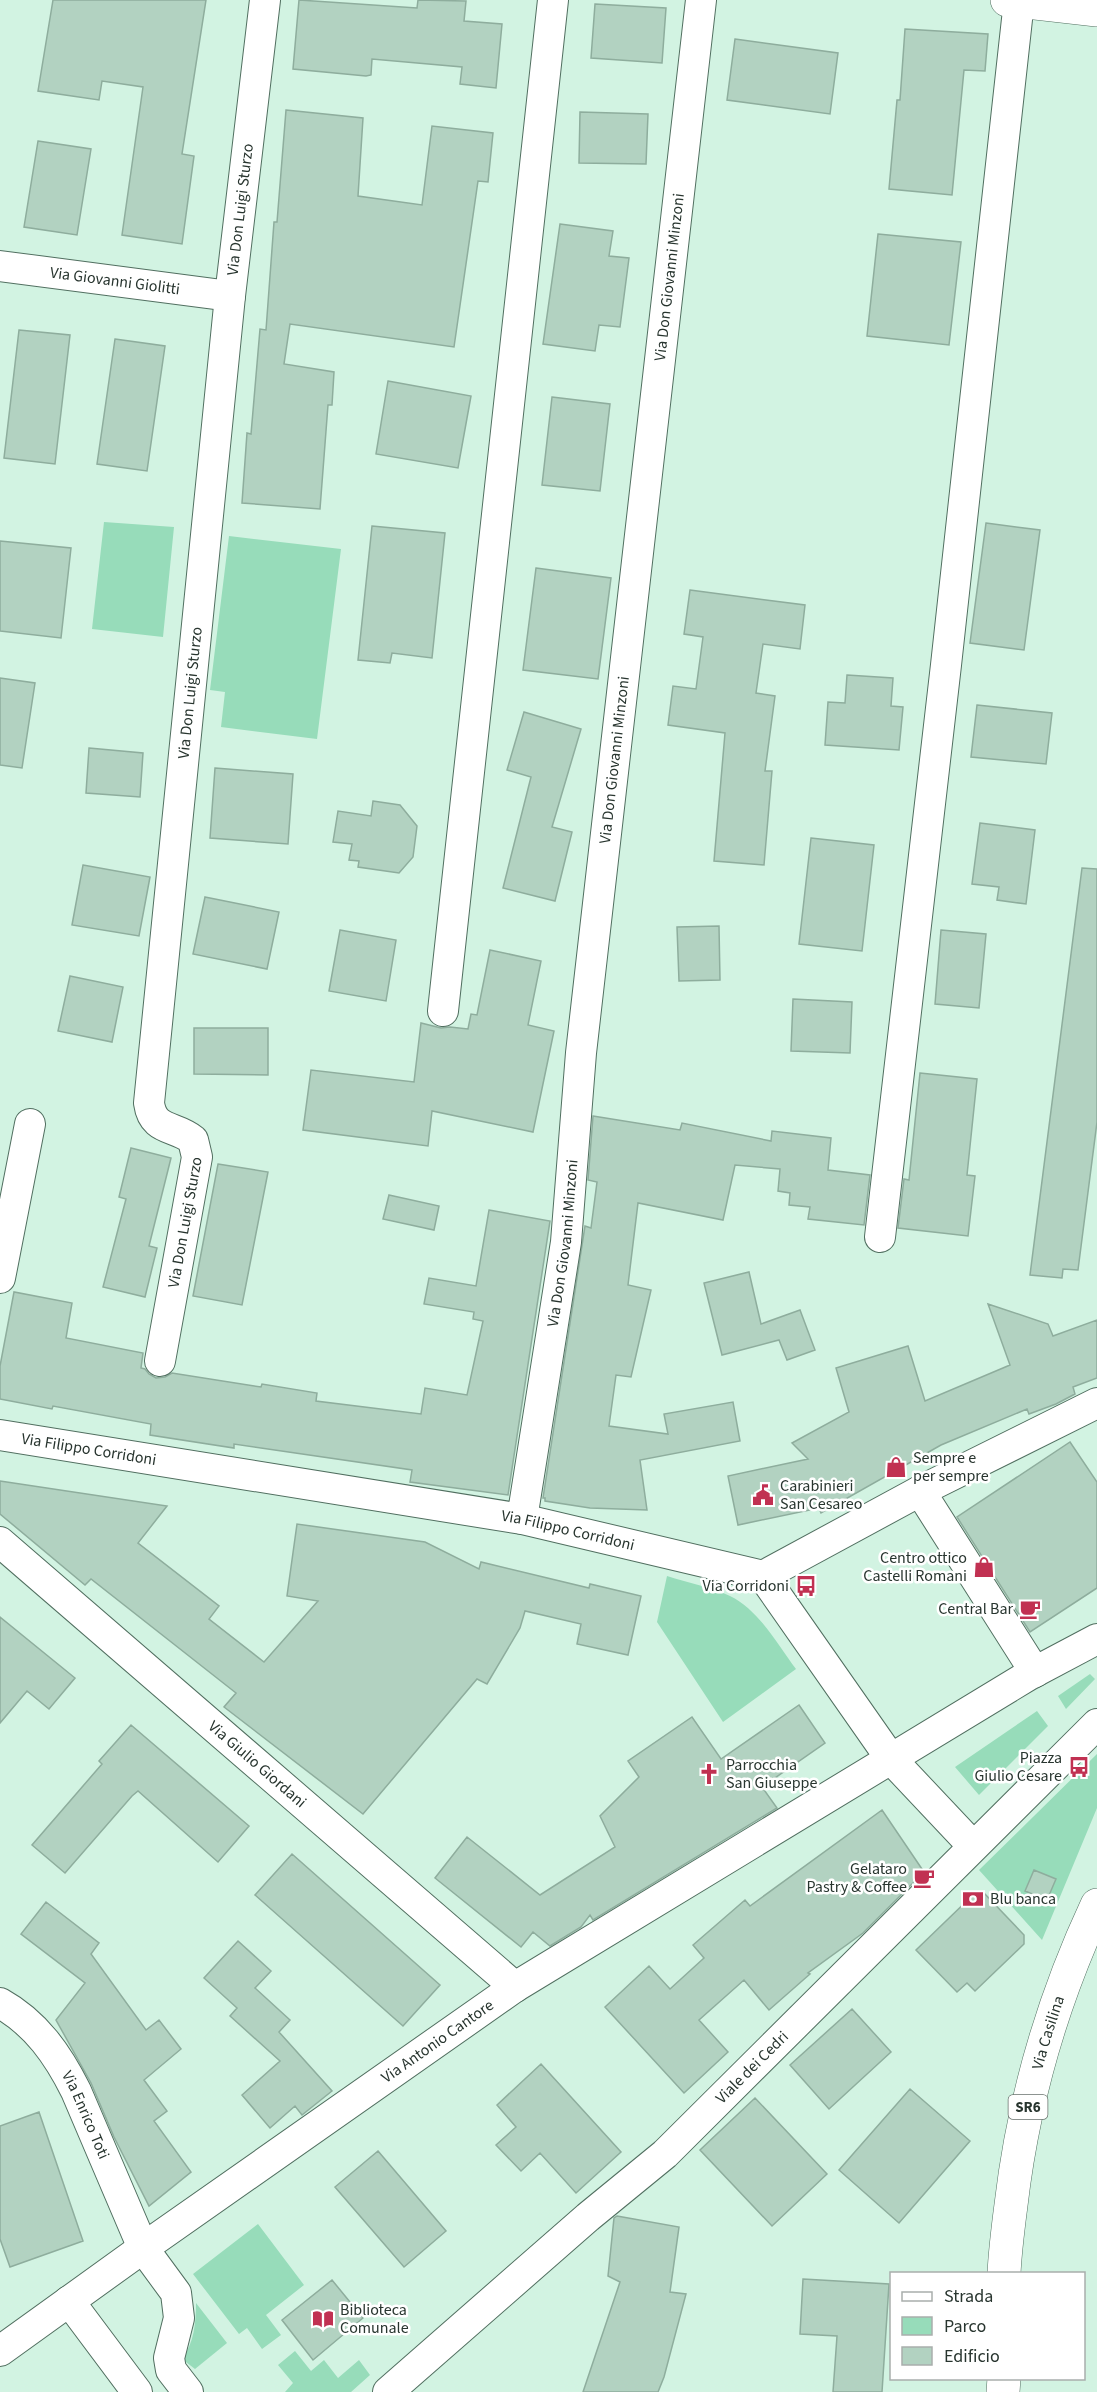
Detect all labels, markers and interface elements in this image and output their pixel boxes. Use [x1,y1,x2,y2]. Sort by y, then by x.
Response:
street label: Via Don Luigi Sturzo [222,142,259,277]
street label: Via Don Giovanni Minzoni [649,192,690,362]
street label: Via Giovanni Giolitti [49,262,181,300]
street label: Via Don Luigi Sturzo [173,626,208,760]
street label: Via Don Giovanni Minzoni [594,675,635,845]
street label: Via Don Luigi Sturzo [163,1155,208,1289]
street label: Via Don Giovanni Minzoni [542,1159,584,1328]
street label: Via Filippo Corridoni [20,1428,158,1471]
place label: Sempre e per sempre [913,1447,989,1487]
shop icon: Sempre e per sempre [884,1455,908,1479]
place label: Carabinieri San Cesareo [780,1475,862,1515]
public building icon: Carabinieri San Cesareo [751,1483,775,1507]
street label: Via Filippo Corridoni [500,1505,637,1556]
place label: Centro ottico Castelli Romani [863,1547,967,1587]
shop icon: Centro ottico Castelli Romani [972,1555,996,1579]
bus stop icon: Via Corridoni [794,1574,818,1598]
place label: Via Corridoni [702,1575,789,1597]
cafe icon: Central Bar [1018,1597,1042,1621]
place label: Central Bar [938,1598,1013,1620]
street label: Via Giulio Giordani [203,1716,311,1813]
place label: Piazza Giulio Cesare [974,1747,1062,1787]
place label: Parrocchia San Giuseppe [726,1754,817,1794]
bus stop icon: Piazza Giulio Cesare [1067,1755,1091,1779]
church icon: Parrocchia San Giuseppe [697,1762,721,1786]
place label: Gelataro Pastry & Coffee [806,1858,907,1898]
cafe icon: Gelataro Pastry & Coffee [912,1866,936,1890]
bank icon: Blu banca [961,1887,985,1911]
place label: Blu banca [990,1888,1056,1910]
street label: Via Casilina [1027,1993,1070,2072]
street label: Via Antonio Cantore [377,1994,498,2088]
street label: Viale dei Cedri [711,2026,793,2109]
street label: Via Enrico Toti [56,2067,115,2163]
road number: SR6 [1008,2095,1048,2119]
legend [890,2272,1085,2380]
text: Strada [944,2284,993,2309]
place label: Biblioteca Comunale [340,2299,409,2339]
library icon: Biblioteca Comunale [311,2307,335,2331]
text: Parco [944,2314,986,2339]
text: Edificio [944,2344,1000,2369]

